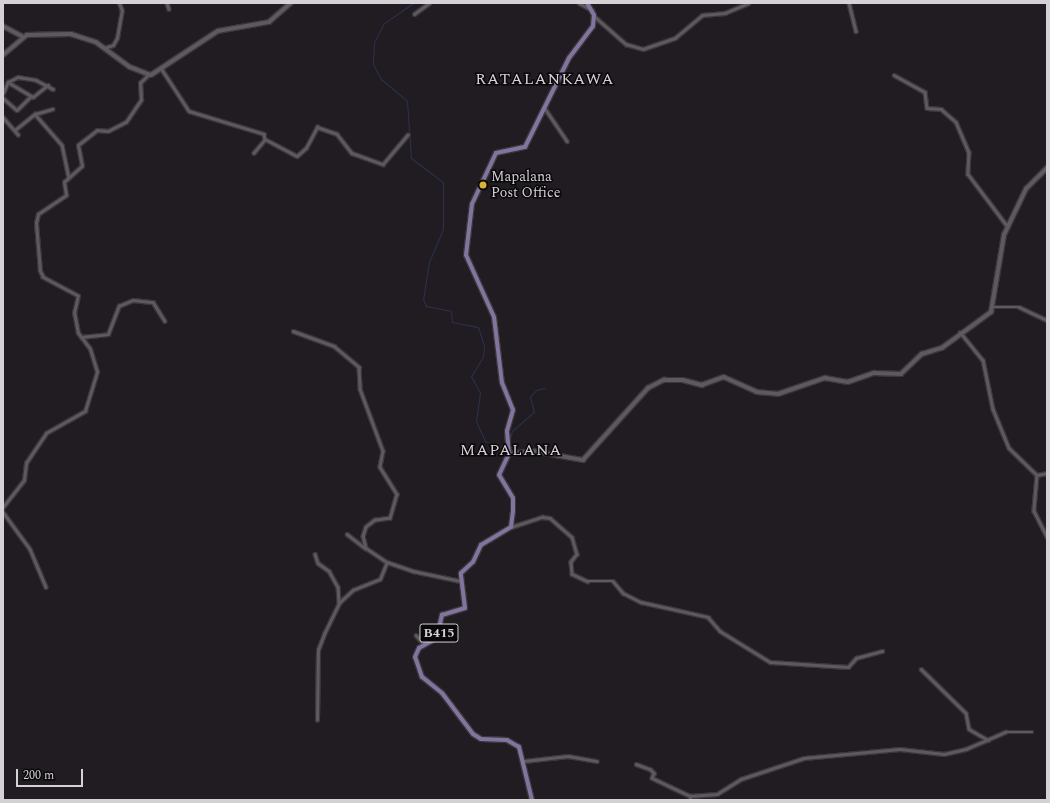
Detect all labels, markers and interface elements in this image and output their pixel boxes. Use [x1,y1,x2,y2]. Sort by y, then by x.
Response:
district label: RATALANKAWA [475,69,615,89]
place label: Mapalana Post Office [491,169,560,202]
marker: Mapalana Post Office [478,180,488,190]
district label: MAPALANA [460,440,562,460]
road number: B415 [419,622,459,644]
scale bar [18,761,85,787]
text: 200 m [23,766,54,785]

